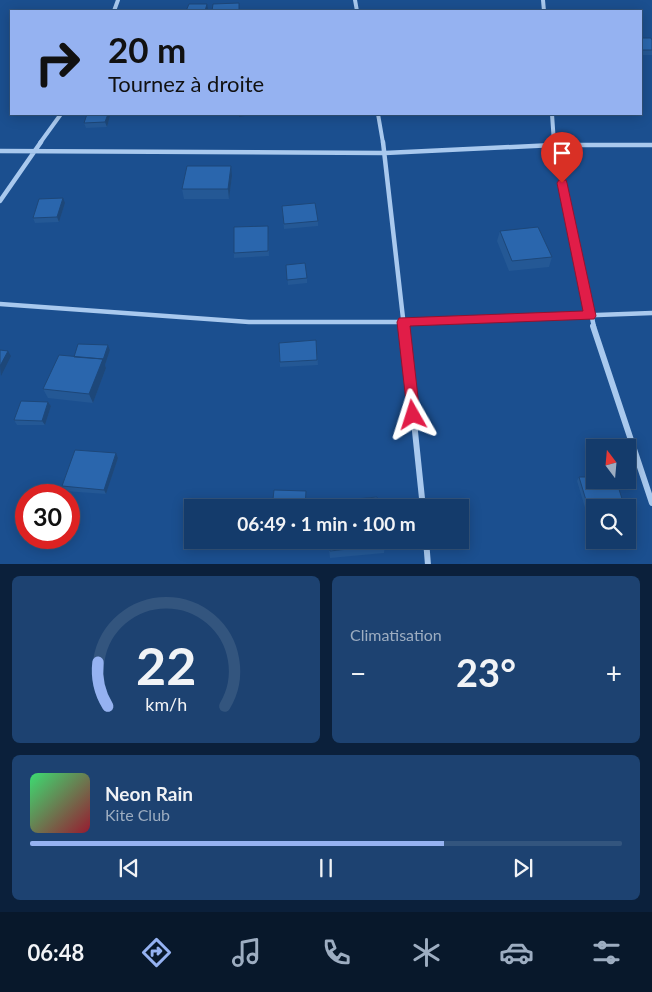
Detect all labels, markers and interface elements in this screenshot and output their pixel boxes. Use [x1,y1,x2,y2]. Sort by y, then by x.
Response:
text: 20 m [108,28,186,70]
icon: right [25,30,90,95]
text: Tournez à droite [108,70,264,97]
pin [541,132,583,183]
icon: arrive [548,139,576,167]
position arrow [386,388,438,440]
north arrow [586,439,636,489]
map controls [586,439,636,549]
speed limit sign: 30 [15,484,80,549]
button: search [586,499,636,549]
text: 06:49 · 1 min · 100 m [237,512,416,535]
text: Climatisation [350,625,442,644]
text: 22 [136,634,196,696]
text: 23° [456,649,516,695]
text: − [350,656,366,690]
text: + [606,656,622,690]
text: km/h [145,693,187,715]
text: Neon Rain [105,782,193,805]
text: Kite Club [105,805,170,824]
icon: previous [115,854,143,882]
icon: pause [312,854,340,882]
icon: next [509,854,537,882]
icon: directions [139,935,174,970]
icon: music [229,935,264,970]
icon: phone [319,935,354,970]
icon: climate [409,935,444,970]
icon: car [499,935,534,970]
icon: filters [589,935,624,970]
text: 06:48 [28,939,84,966]

